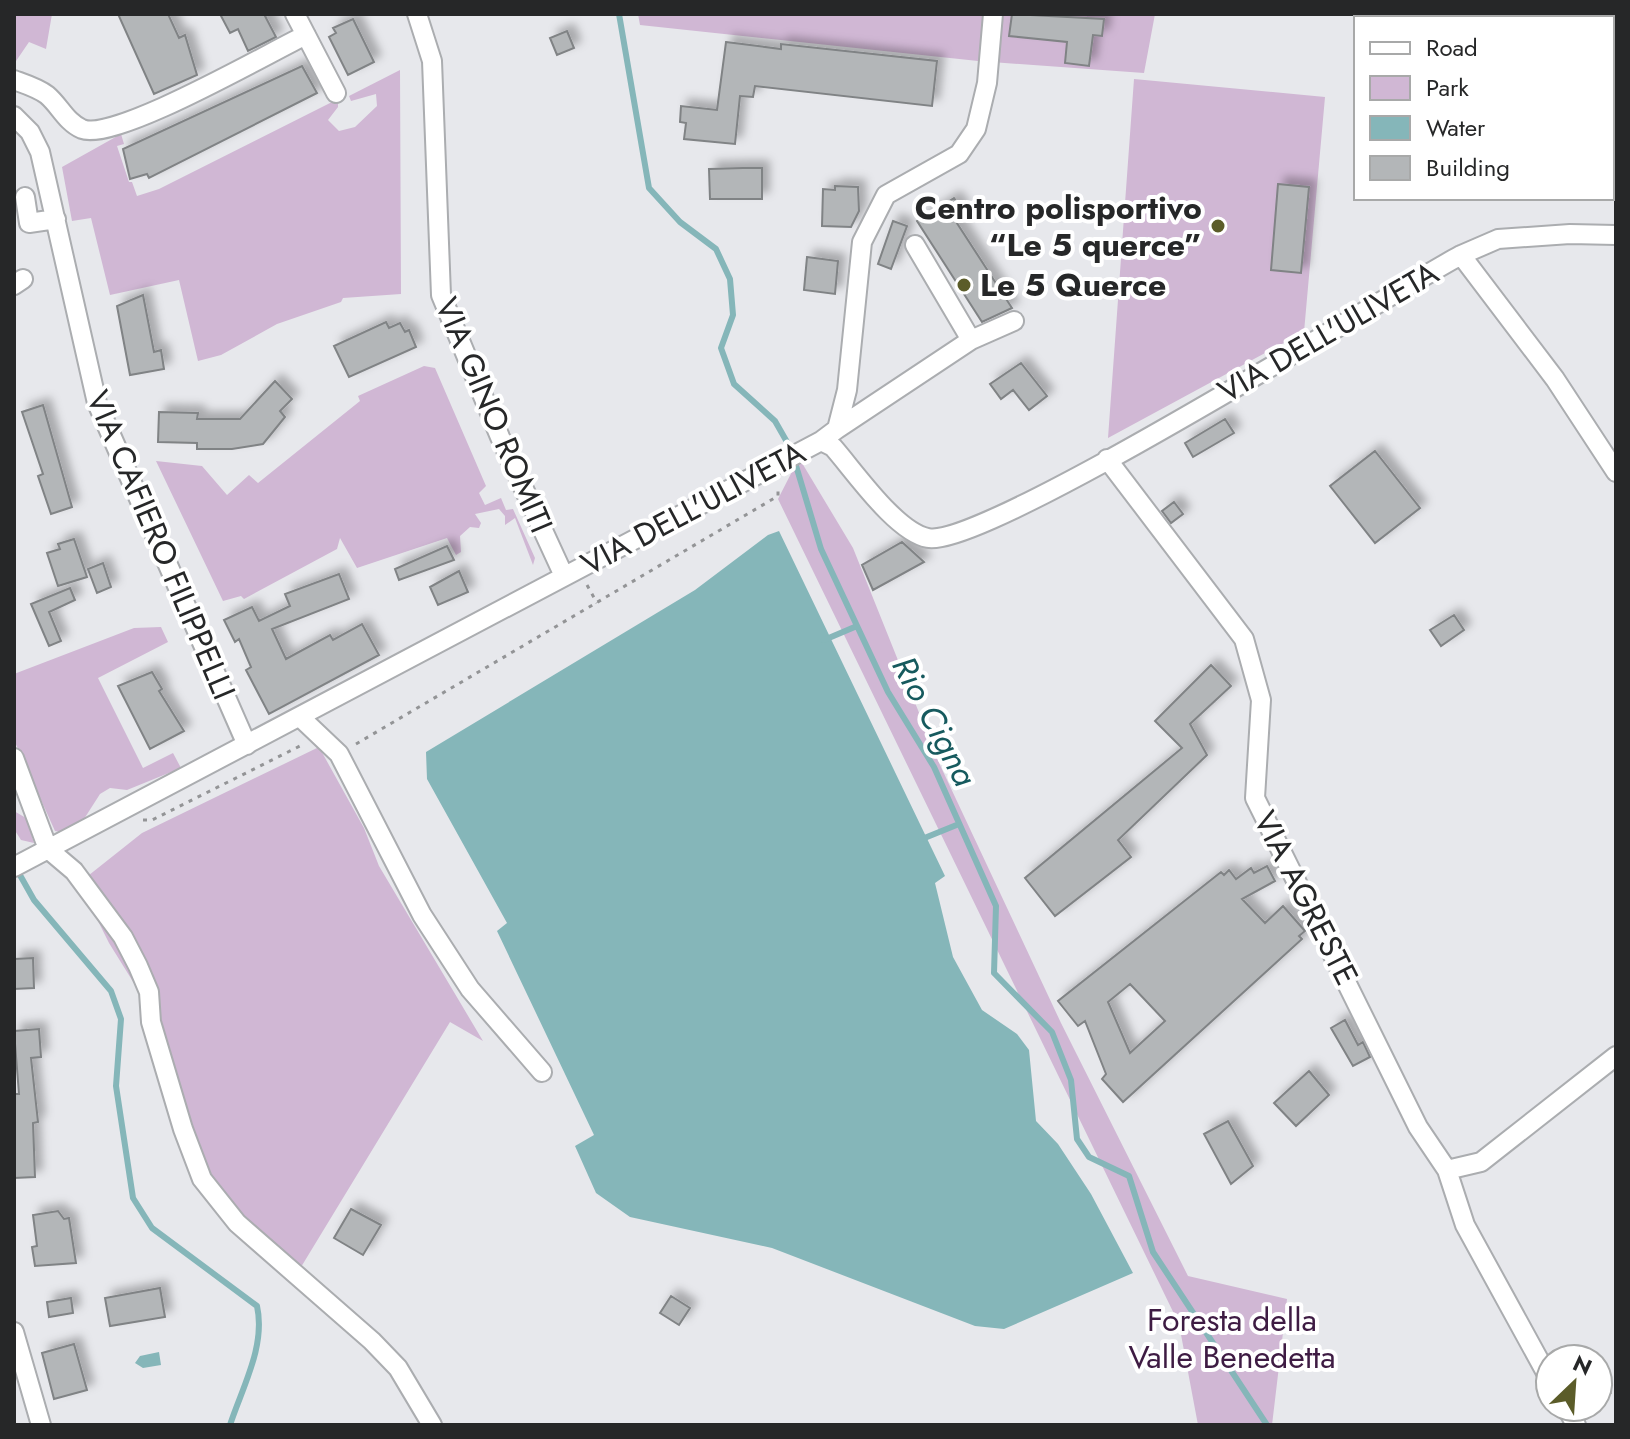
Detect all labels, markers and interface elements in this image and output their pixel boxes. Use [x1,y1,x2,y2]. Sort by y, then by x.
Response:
legend [1354,16,1614,200]
text: Road [1426,30,1478,65]
text: Park [1426,70,1469,105]
text: Water [1426,110,1486,145]
text: Building [1426,150,1510,185]
place label: Centro polisportivo “Le 5 querce” [915,185,1202,268]
marker: Centro polisportivo “Le 5 querce” [1209,217,1227,235]
street label: VIA DELL'ULIVETA [1209,250,1447,414]
place label: Le 5 Querce [980,262,1166,308]
marker: Le 5 Querce [955,276,973,294]
street label: VIA GINO ROMITI [424,290,564,540]
street label: VIA CAFIERO FILIPPELLI [75,383,247,707]
street label: VIA DELL'ULIVETA [573,430,813,586]
water label: Rio Cigna [880,647,989,795]
street label: VIA AGRESTE [1242,803,1370,993]
park label: Foresta della Valle Benedetta [1128,1297,1336,1380]
north arrow [1534,1343,1614,1423]
text: N [1568,1347,1597,1383]

